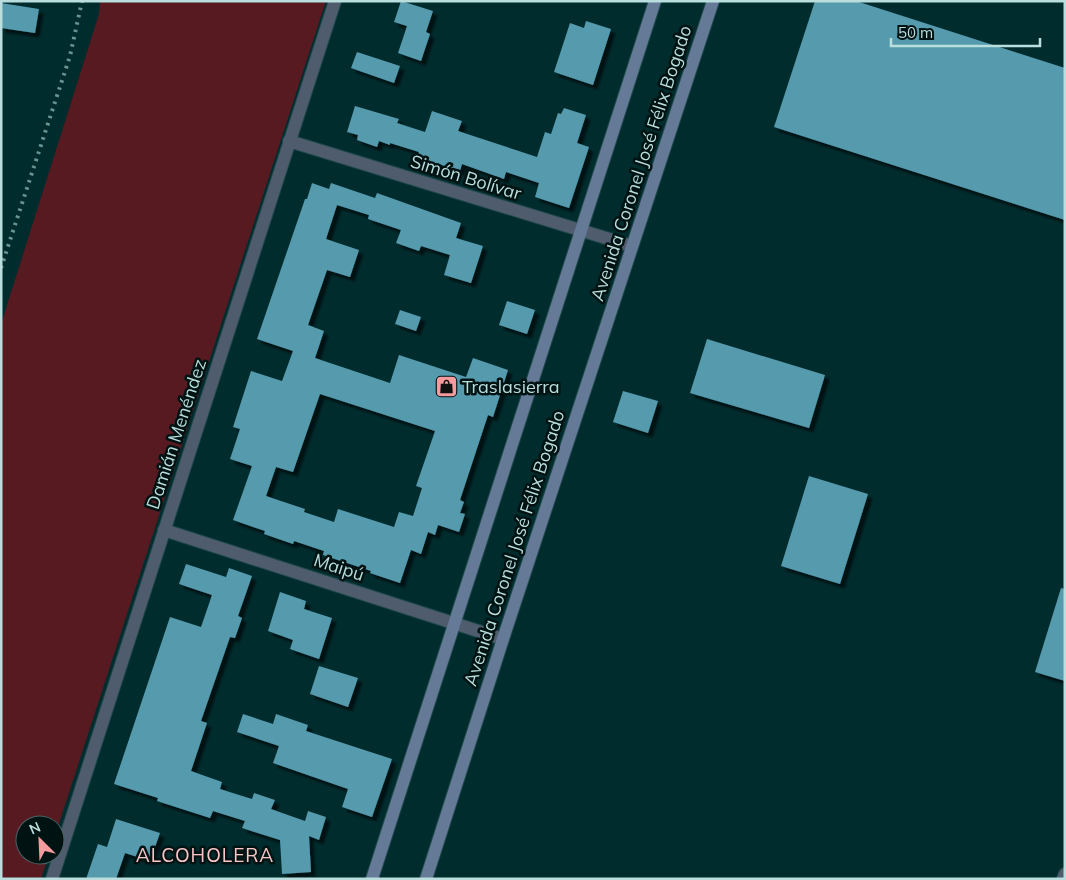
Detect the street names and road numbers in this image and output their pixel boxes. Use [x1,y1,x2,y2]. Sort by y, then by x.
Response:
street label: Avenida Coronel José Félix Bogado [585,22,697,304]
street label: Simón Bolívar [408,149,525,205]
street label: Damián Menéndez [141,356,211,512]
street label: Avenida Coronel José Félix Bogado [458,407,570,689]
street label: Maipú [311,548,367,586]

